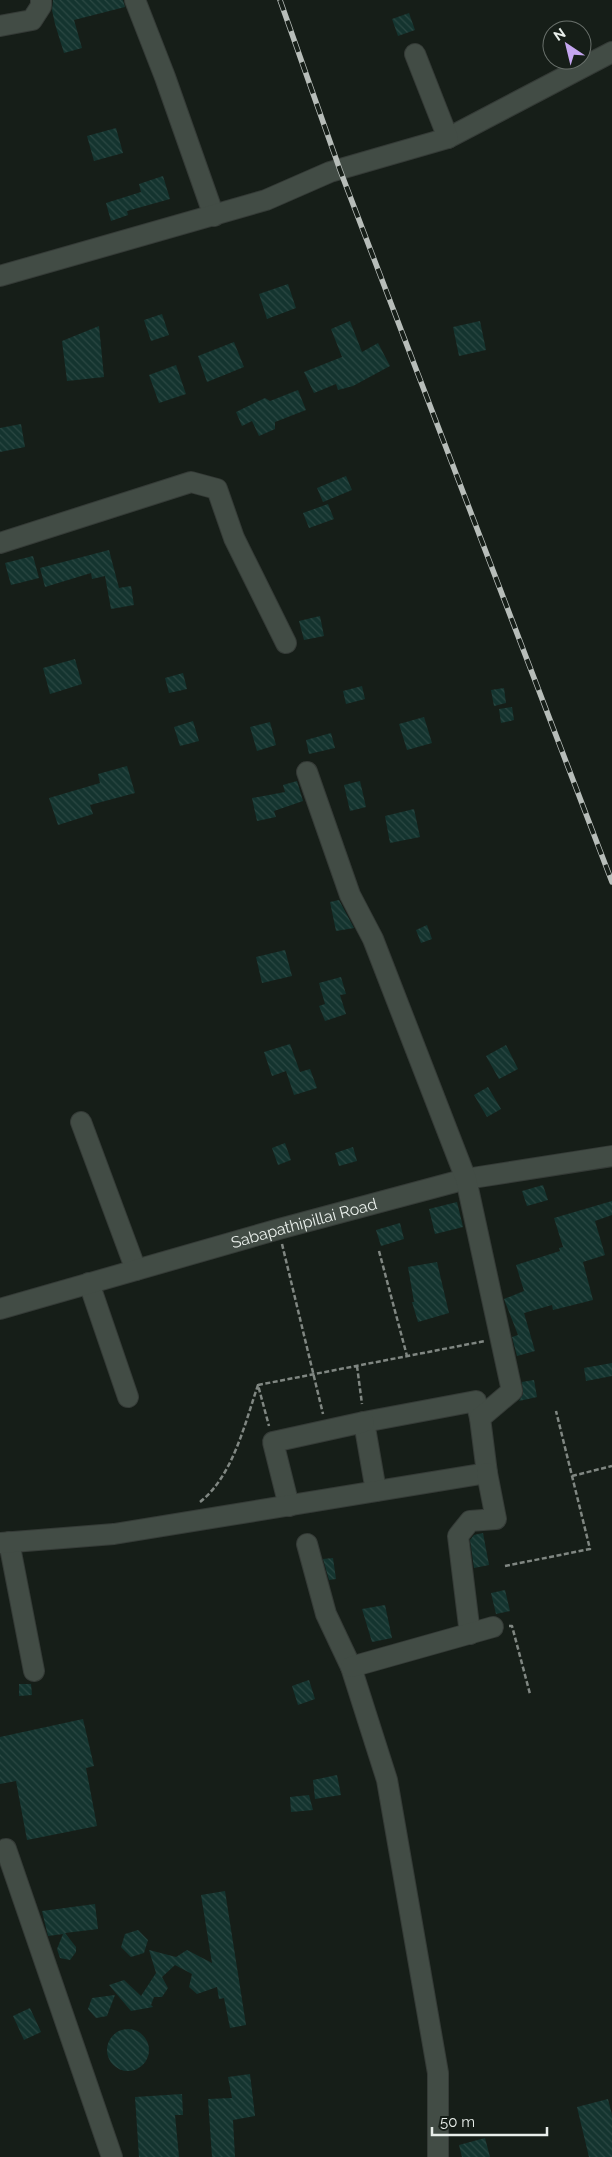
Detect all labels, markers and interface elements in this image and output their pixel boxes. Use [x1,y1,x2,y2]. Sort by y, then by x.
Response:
north arrow [542,20,592,70]
text: N [551,25,569,44]
street label: Sabapathipillai Road [229,1194,379,1252]
scale bar [432,2104,547,2136]
text: 50 m [440,2113,475,2131]

